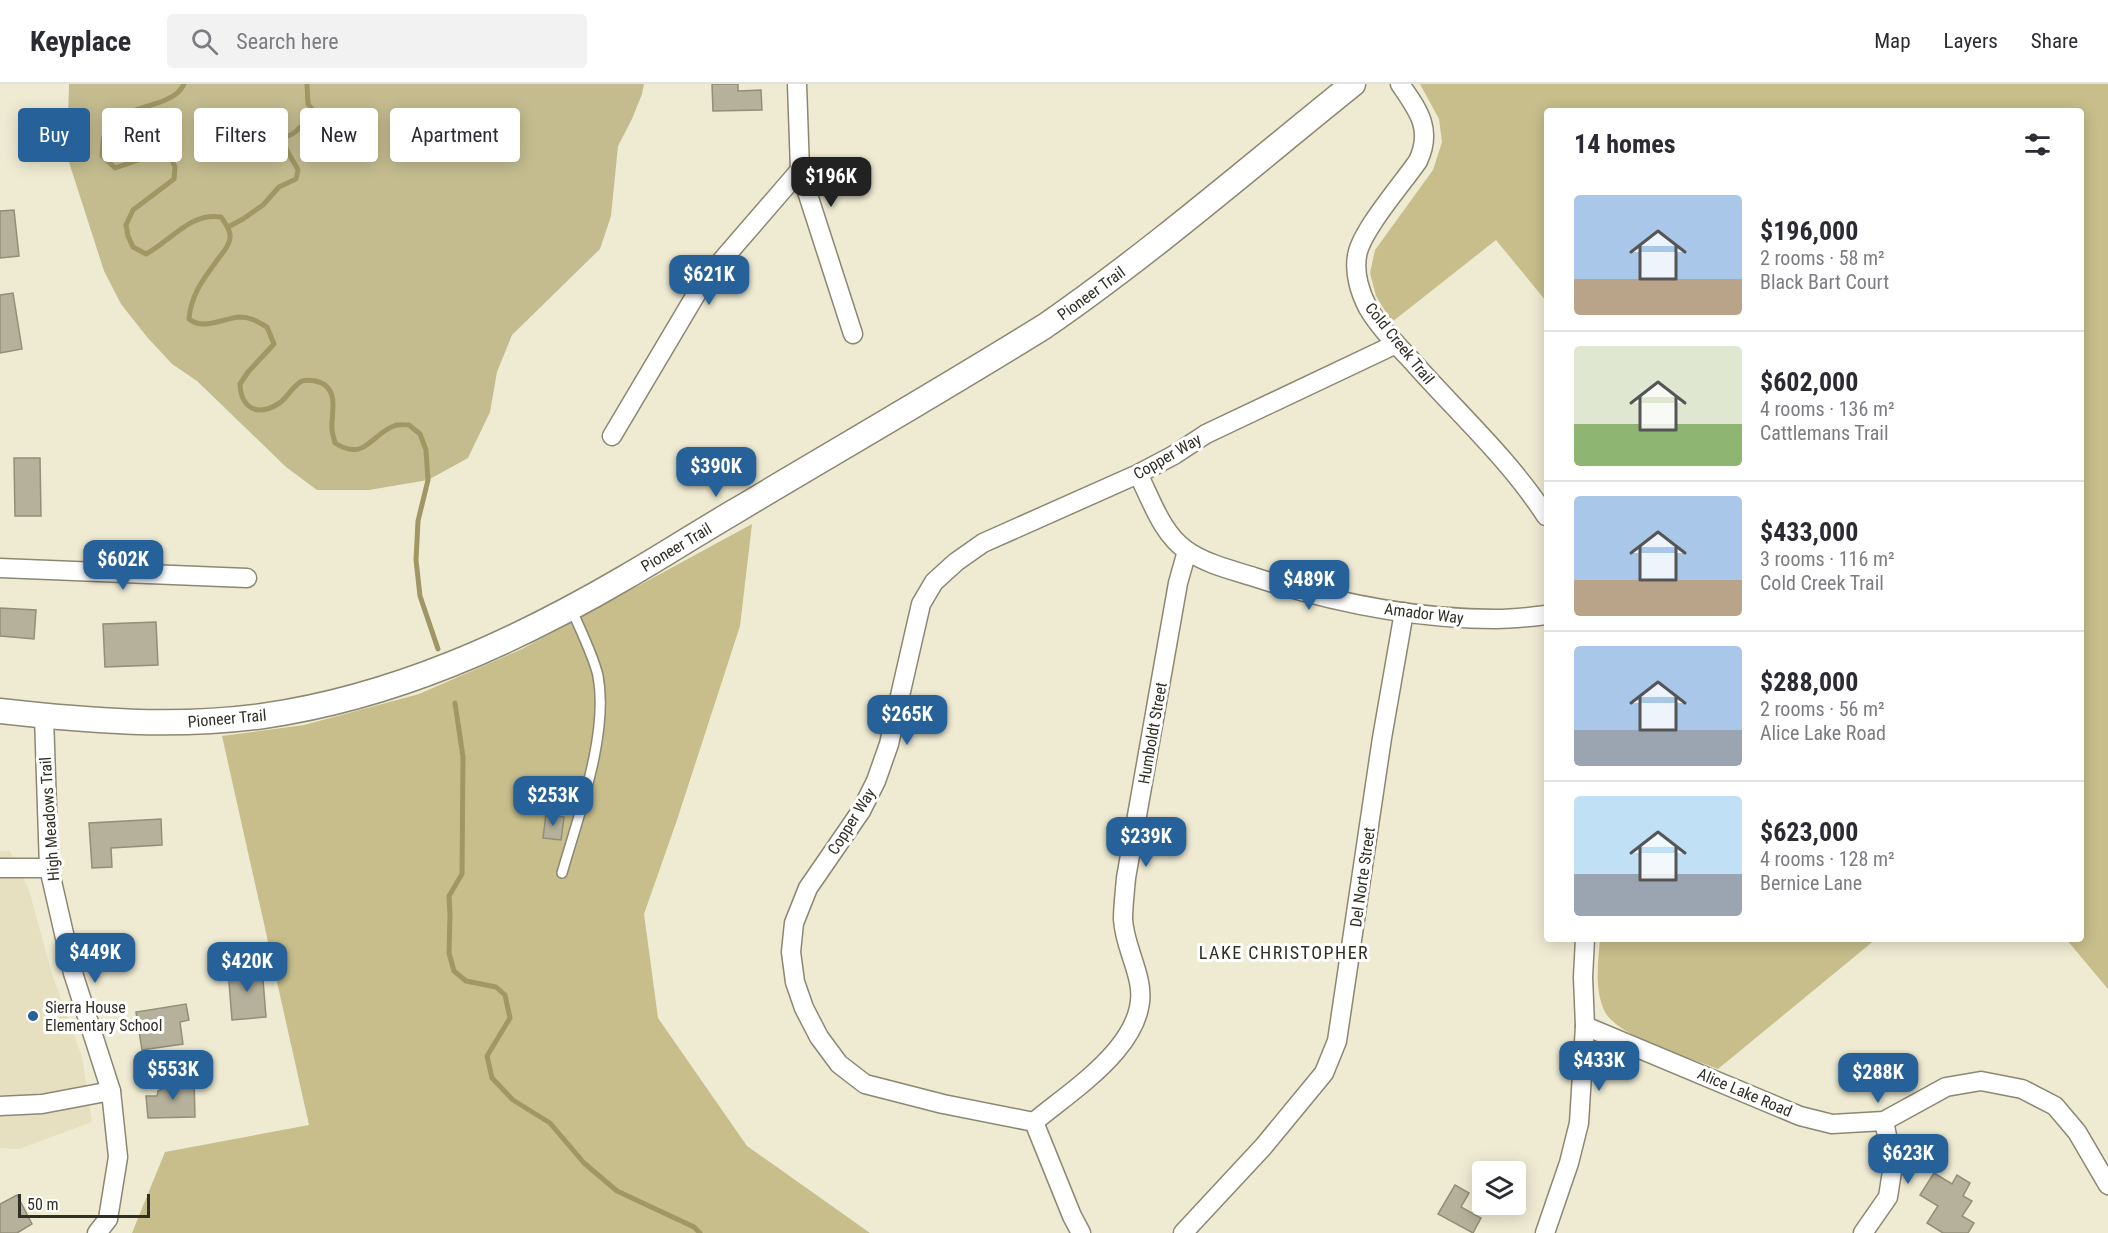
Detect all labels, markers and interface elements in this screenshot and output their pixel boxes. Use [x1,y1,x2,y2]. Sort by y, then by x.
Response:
search box [167,14,587,68]
text: Keyplace [30,25,131,58]
icon: search [188,25,221,58]
text: Search here [236,29,339,54]
text: Map [1874,29,1911,53]
text: Layers [1944,29,1998,53]
text: Share [2031,29,2078,53]
chip: Buy [18,108,90,162]
chip: Rent [102,108,182,162]
chip: Filters [194,108,288,162]
chip: New [300,108,378,162]
chip: Apartment [390,108,520,162]
icon: filters [2021,128,2054,161]
text: 14 homes [1574,129,1676,159]
pin: $196K [789,157,873,208]
text: $196K [805,164,857,188]
text: $196,000 [1760,216,1858,246]
icon: home [1622,219,1694,291]
text: 2 rooms · 58 m² [1760,246,1885,270]
pin: $621K [667,255,751,306]
text: $621K [683,262,735,286]
street label: Pioneer Trail [1054,263,1129,324]
text: Black Bart Court [1760,270,1889,294]
street label: Cold Creek Trail [1361,299,1438,388]
text: $602,000 [1760,367,1858,397]
icon: home [1622,370,1694,442]
text: 4 rooms · 136 m² [1760,397,1895,421]
text: Cattlemans Trail [1760,421,1889,445]
street label: Copper Way [1130,429,1205,483]
pin: $390K [674,447,758,498]
text: $390K [690,454,742,478]
text: $433,000 [1760,517,1858,547]
street label: Pioneer Trail [638,519,715,576]
icon: home [1622,520,1694,592]
pin: $602K [81,540,165,591]
text: $602K [97,547,149,571]
text: 3 rooms · 116 m² [1760,547,1895,571]
pin: $489K [1267,560,1351,611]
text: $489K [1283,567,1335,591]
text: Cold Creek Trail [1760,571,1884,595]
street label: Amador Way [1383,599,1465,628]
text: $288,000 [1760,667,1858,697]
icon: home [1622,670,1694,742]
street label: Humboldt Street [1134,680,1171,786]
pin: $265K [865,695,949,746]
text: 2 rooms · 56 m² [1760,697,1885,721]
text: $265K [881,702,933,726]
street label: Pioneer Trail [187,706,267,731]
text: Alice Lake Road [1760,721,1886,745]
street label: High Meadows Trail [36,756,63,882]
pin: $253K [511,776,595,827]
text: $253K [527,783,579,807]
street label: Copper Way [823,784,880,858]
pin: $239K [1104,817,1188,868]
text: $623,000 [1760,817,1858,847]
icon: home [1622,820,1694,892]
text: $239K [1120,824,1172,848]
street label: Del Norte Street [1346,826,1379,928]
text: 4 rooms · 128 m² [1760,847,1895,871]
text: Bernice Lane [1760,871,1862,895]
pin: $449K [53,933,137,984]
text: $449K [69,940,121,964]
pin: $420K [205,942,289,993]
district label: LAKE CHRISTOPHER [1199,942,1369,963]
text: $420K [221,949,273,973]
place label: Sierra House Elementary School [45,998,162,1035]
marker: Sierra House Elementary School [26,1009,40,1023]
pin: $433K [1557,1041,1641,1092]
text: $433K [1573,1048,1625,1072]
pin: $553K [131,1050,215,1101]
pin: $288K [1836,1053,1920,1104]
text: $553K [147,1057,199,1081]
text: $288K [1852,1060,1904,1084]
street label: Alice Lake Road [1695,1064,1795,1121]
pin: $623K [1866,1134,1950,1185]
text: $623K [1882,1141,1934,1165]
map controls [1472,1161,1526,1215]
button: layers [1472,1161,1526,1215]
scale bar [18,1191,150,1218]
text: 50 m [27,1195,59,1214]

